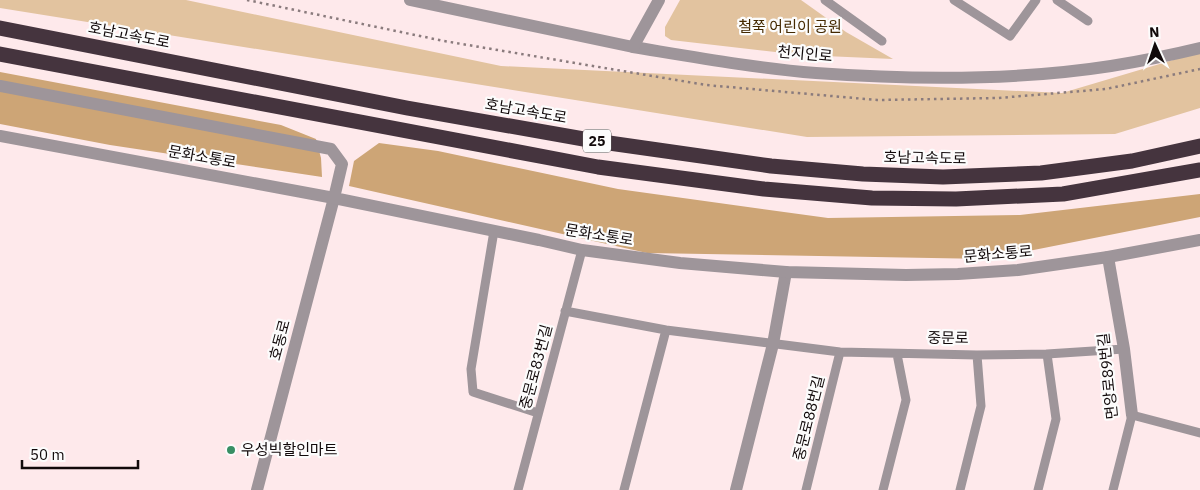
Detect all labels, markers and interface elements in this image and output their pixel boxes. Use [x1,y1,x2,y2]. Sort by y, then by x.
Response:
street label: 호남고속도로 [87,17,172,52]
park label: 철쭉 어린이 공원 [738,17,842,36]
north arrow [1130,20,1180,70]
text: N [1149,23,1160,41]
street label: 천지인로 [777,42,833,65]
street label: 호남고속도로 [484,94,569,127]
road number: 25 [583,130,611,152]
street label: 문화소통로 [166,141,238,172]
street label: 호남고속도로 [883,147,967,168]
street label: 문화소통로 [564,220,635,249]
street label: 문화소통로 [963,241,1033,266]
street label: 호동로 [265,317,294,362]
street label: 중문로83번길 [515,322,556,411]
street label: 중문로 [927,328,969,347]
street label: 면앙로89번길 [1094,332,1121,420]
street label: 중문로88번길 [789,373,828,462]
scale bar [22,438,139,470]
place label: 우성빅할인마트 [241,440,338,459]
marker: 우성빅할인마트 [225,444,237,456]
text: 50 m [30,445,65,464]

